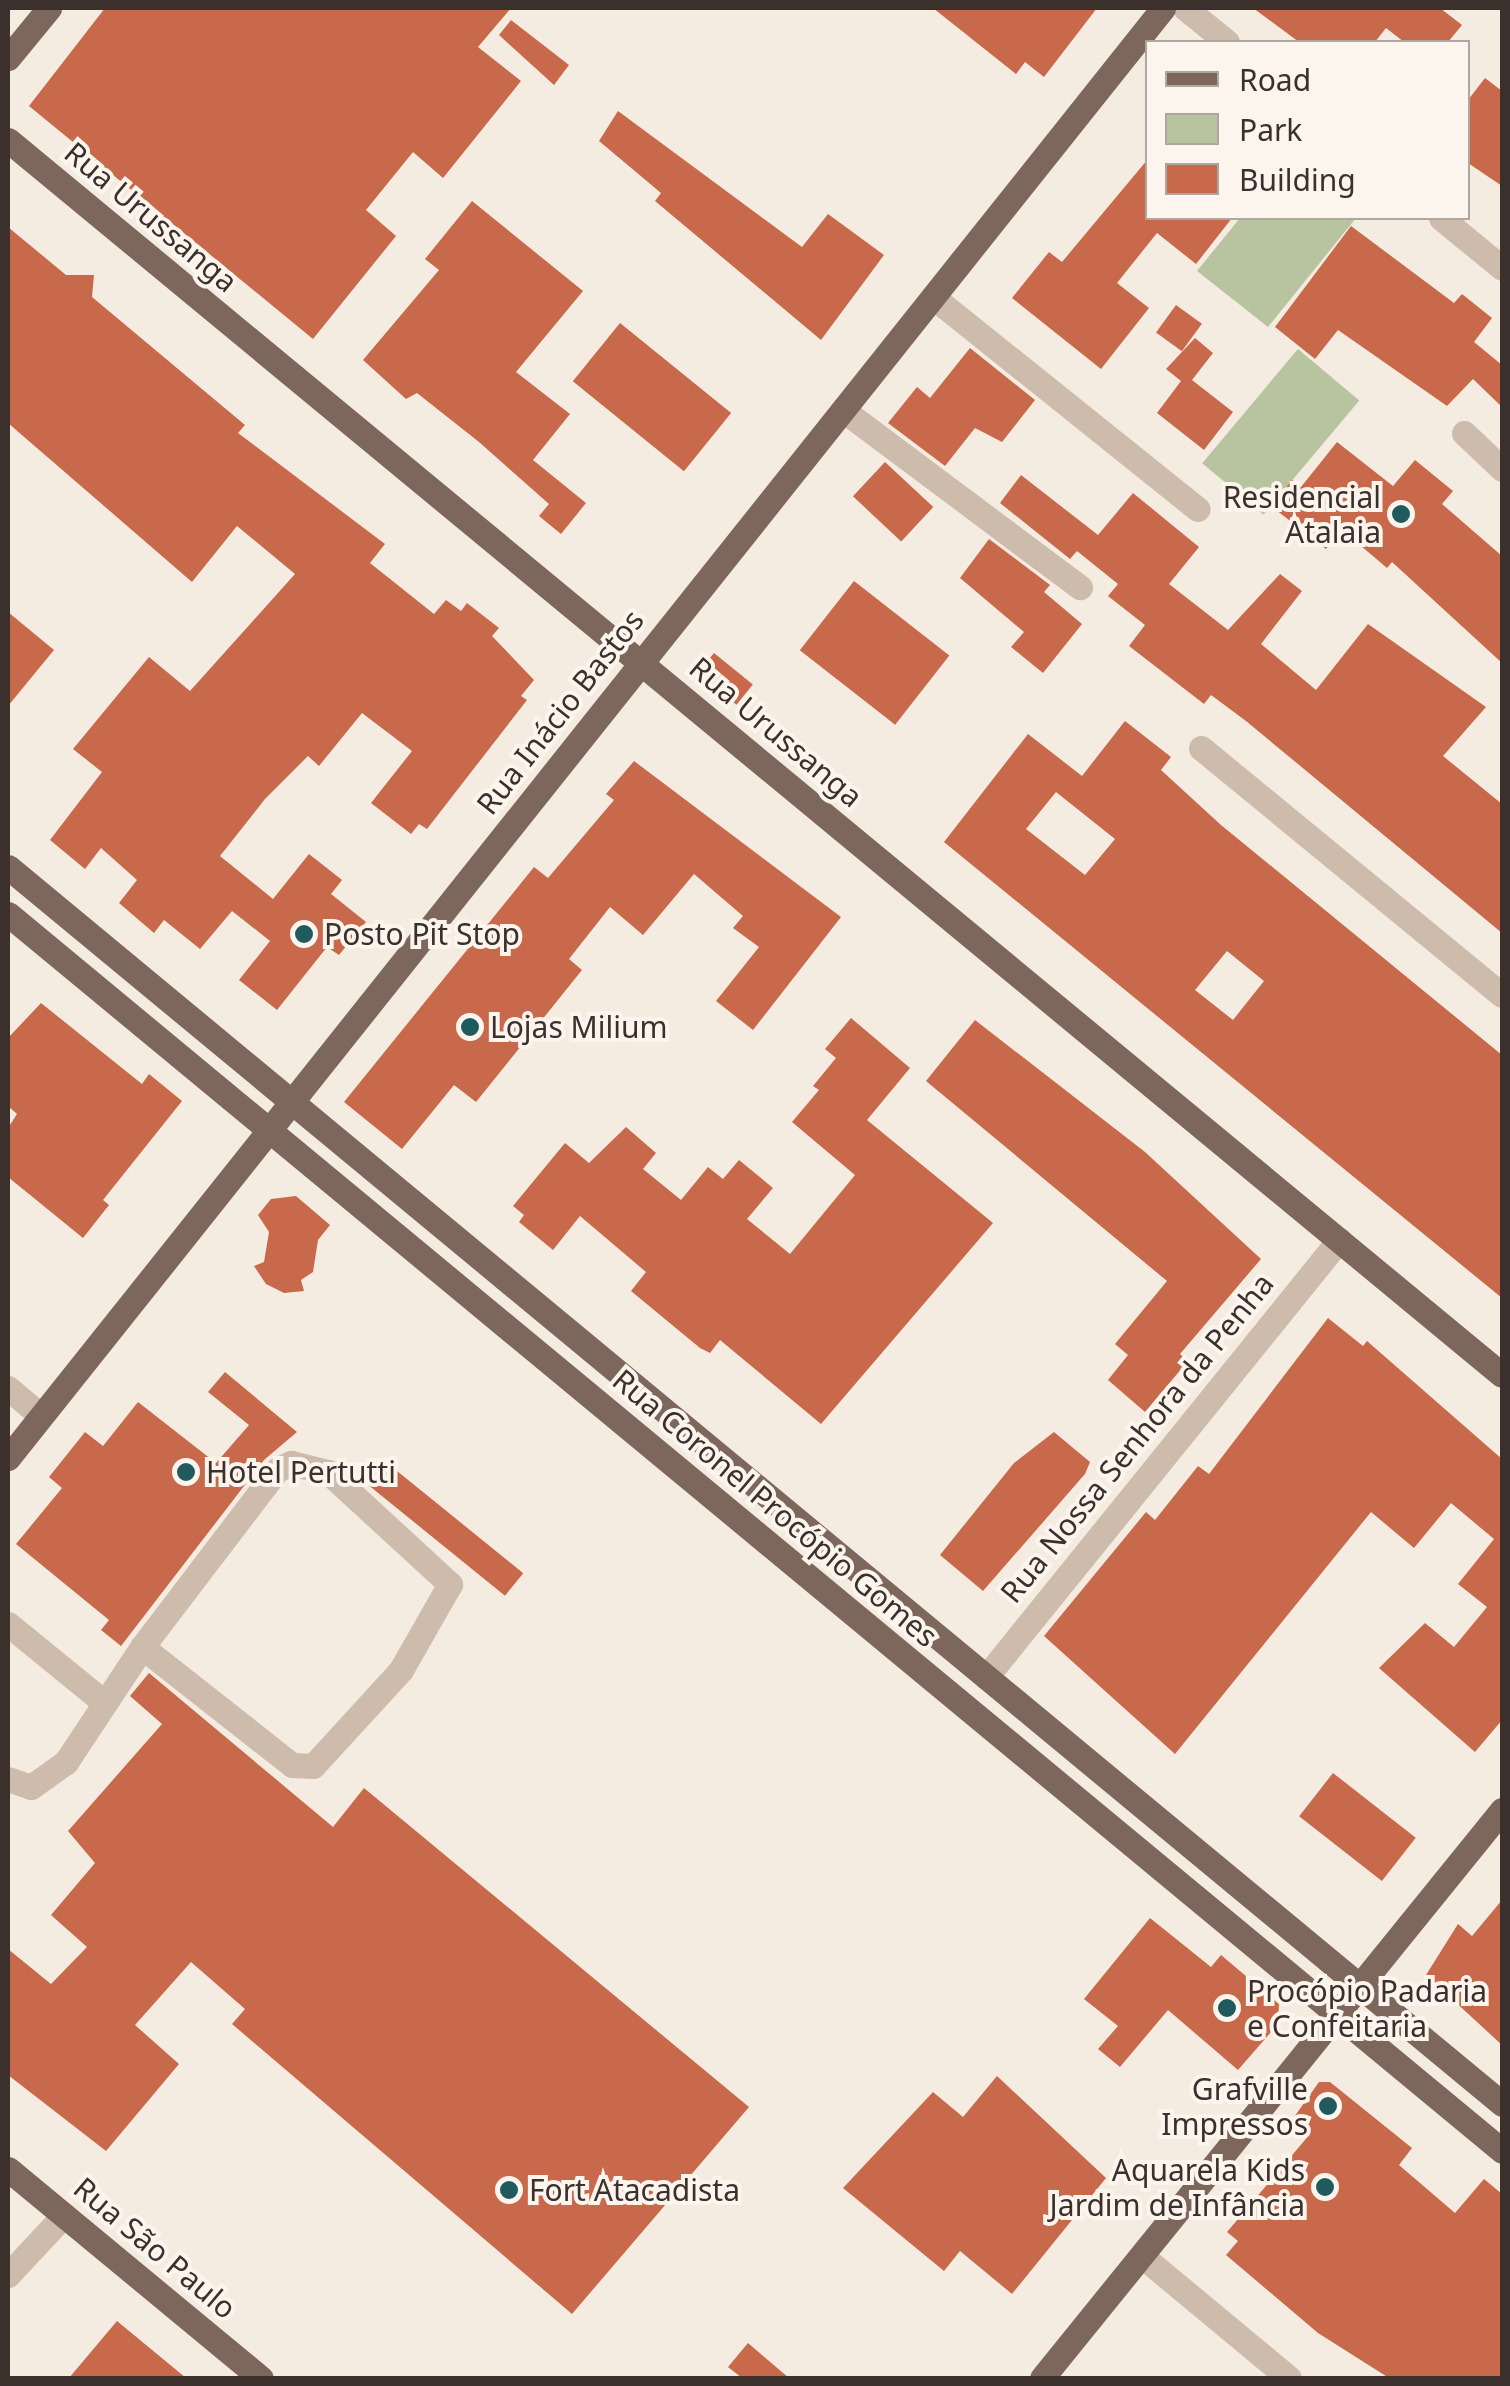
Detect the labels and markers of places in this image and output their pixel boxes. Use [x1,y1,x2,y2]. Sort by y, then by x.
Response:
place label: Residencial Atalaia [1223,479,1381,550]
marker: Residencial Atalaia [1390,503,1412,525]
place label: Posto Pit Stop [324,916,520,952]
marker: Posto Pit Stop [293,923,315,945]
place label: Lojas Milium [490,1009,668,1045]
marker: Lojas Milium [459,1016,481,1038]
place label: Hotel Pertutti [206,1454,396,1490]
marker: Hotel Pertutti [175,1461,197,1483]
place label: Procópio Padaria e Confeitaria [1247,1973,1487,2044]
marker: Procópio Padaria e Confeitaria [1216,1997,1238,2019]
place label: Grafville Impressos [1161,2071,1308,2142]
marker: Grafville Impressos [1317,2095,1339,2117]
place label: Aquarela Kids Jardim de Infância [1050,2152,1305,2222]
place label: Fort Atacadista [529,2172,740,2208]
marker: Aquarela Kids Jardim de Infância [1314,2176,1336,2198]
marker: Fort Atacadista [498,2179,520,2201]

